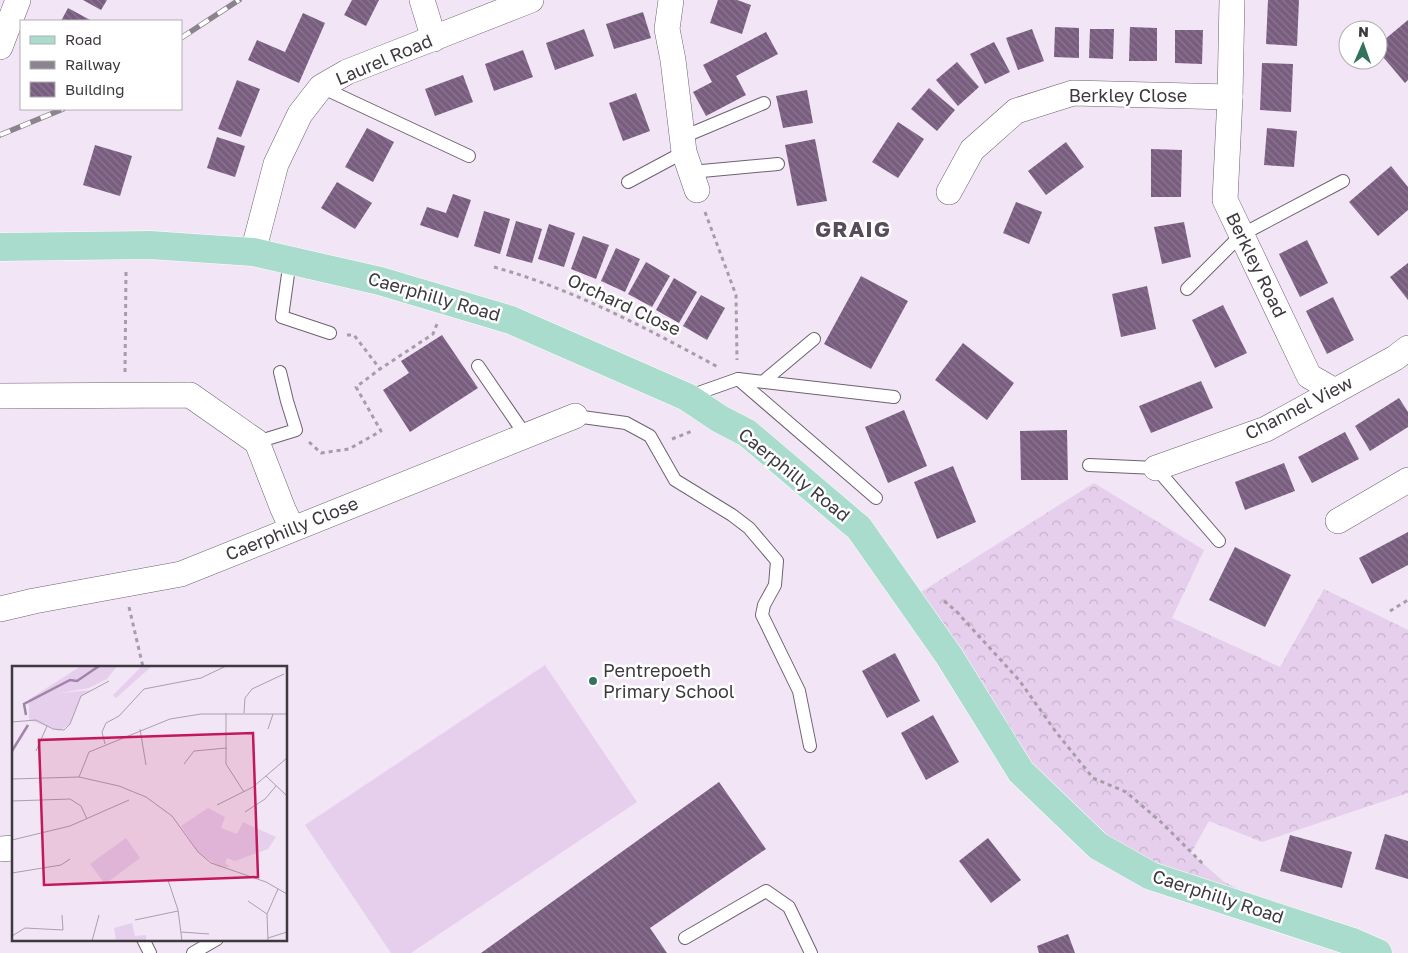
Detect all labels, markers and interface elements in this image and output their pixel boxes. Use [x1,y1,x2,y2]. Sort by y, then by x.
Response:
legend [20,20,182,110]
north arrow [1338,20,1388,70]
text: N [1358,23,1369,40]
street label: Laurel Road [332,29,435,89]
text: Road [65,30,102,48]
text: Railway [65,55,121,73]
text: Building [65,80,125,98]
street label: Berkley Close [1069,84,1187,106]
street label: Berkley Road [1222,208,1292,321]
district label: GRAIG [815,215,891,242]
street label: Caerphilly Road [366,267,503,325]
street label: Orchard Close [564,268,684,340]
street label: Channel View [1241,370,1357,444]
street label: Caerphilly Road [735,423,855,526]
street label: Caerphilly Close [222,491,361,565]
place label: Pentrepoeth Primary School [603,659,735,702]
inset map [12,666,288,940]
marker: Pentrepoeth Primary School [587,675,599,687]
street label: Caerphilly Road [1150,864,1287,928]

